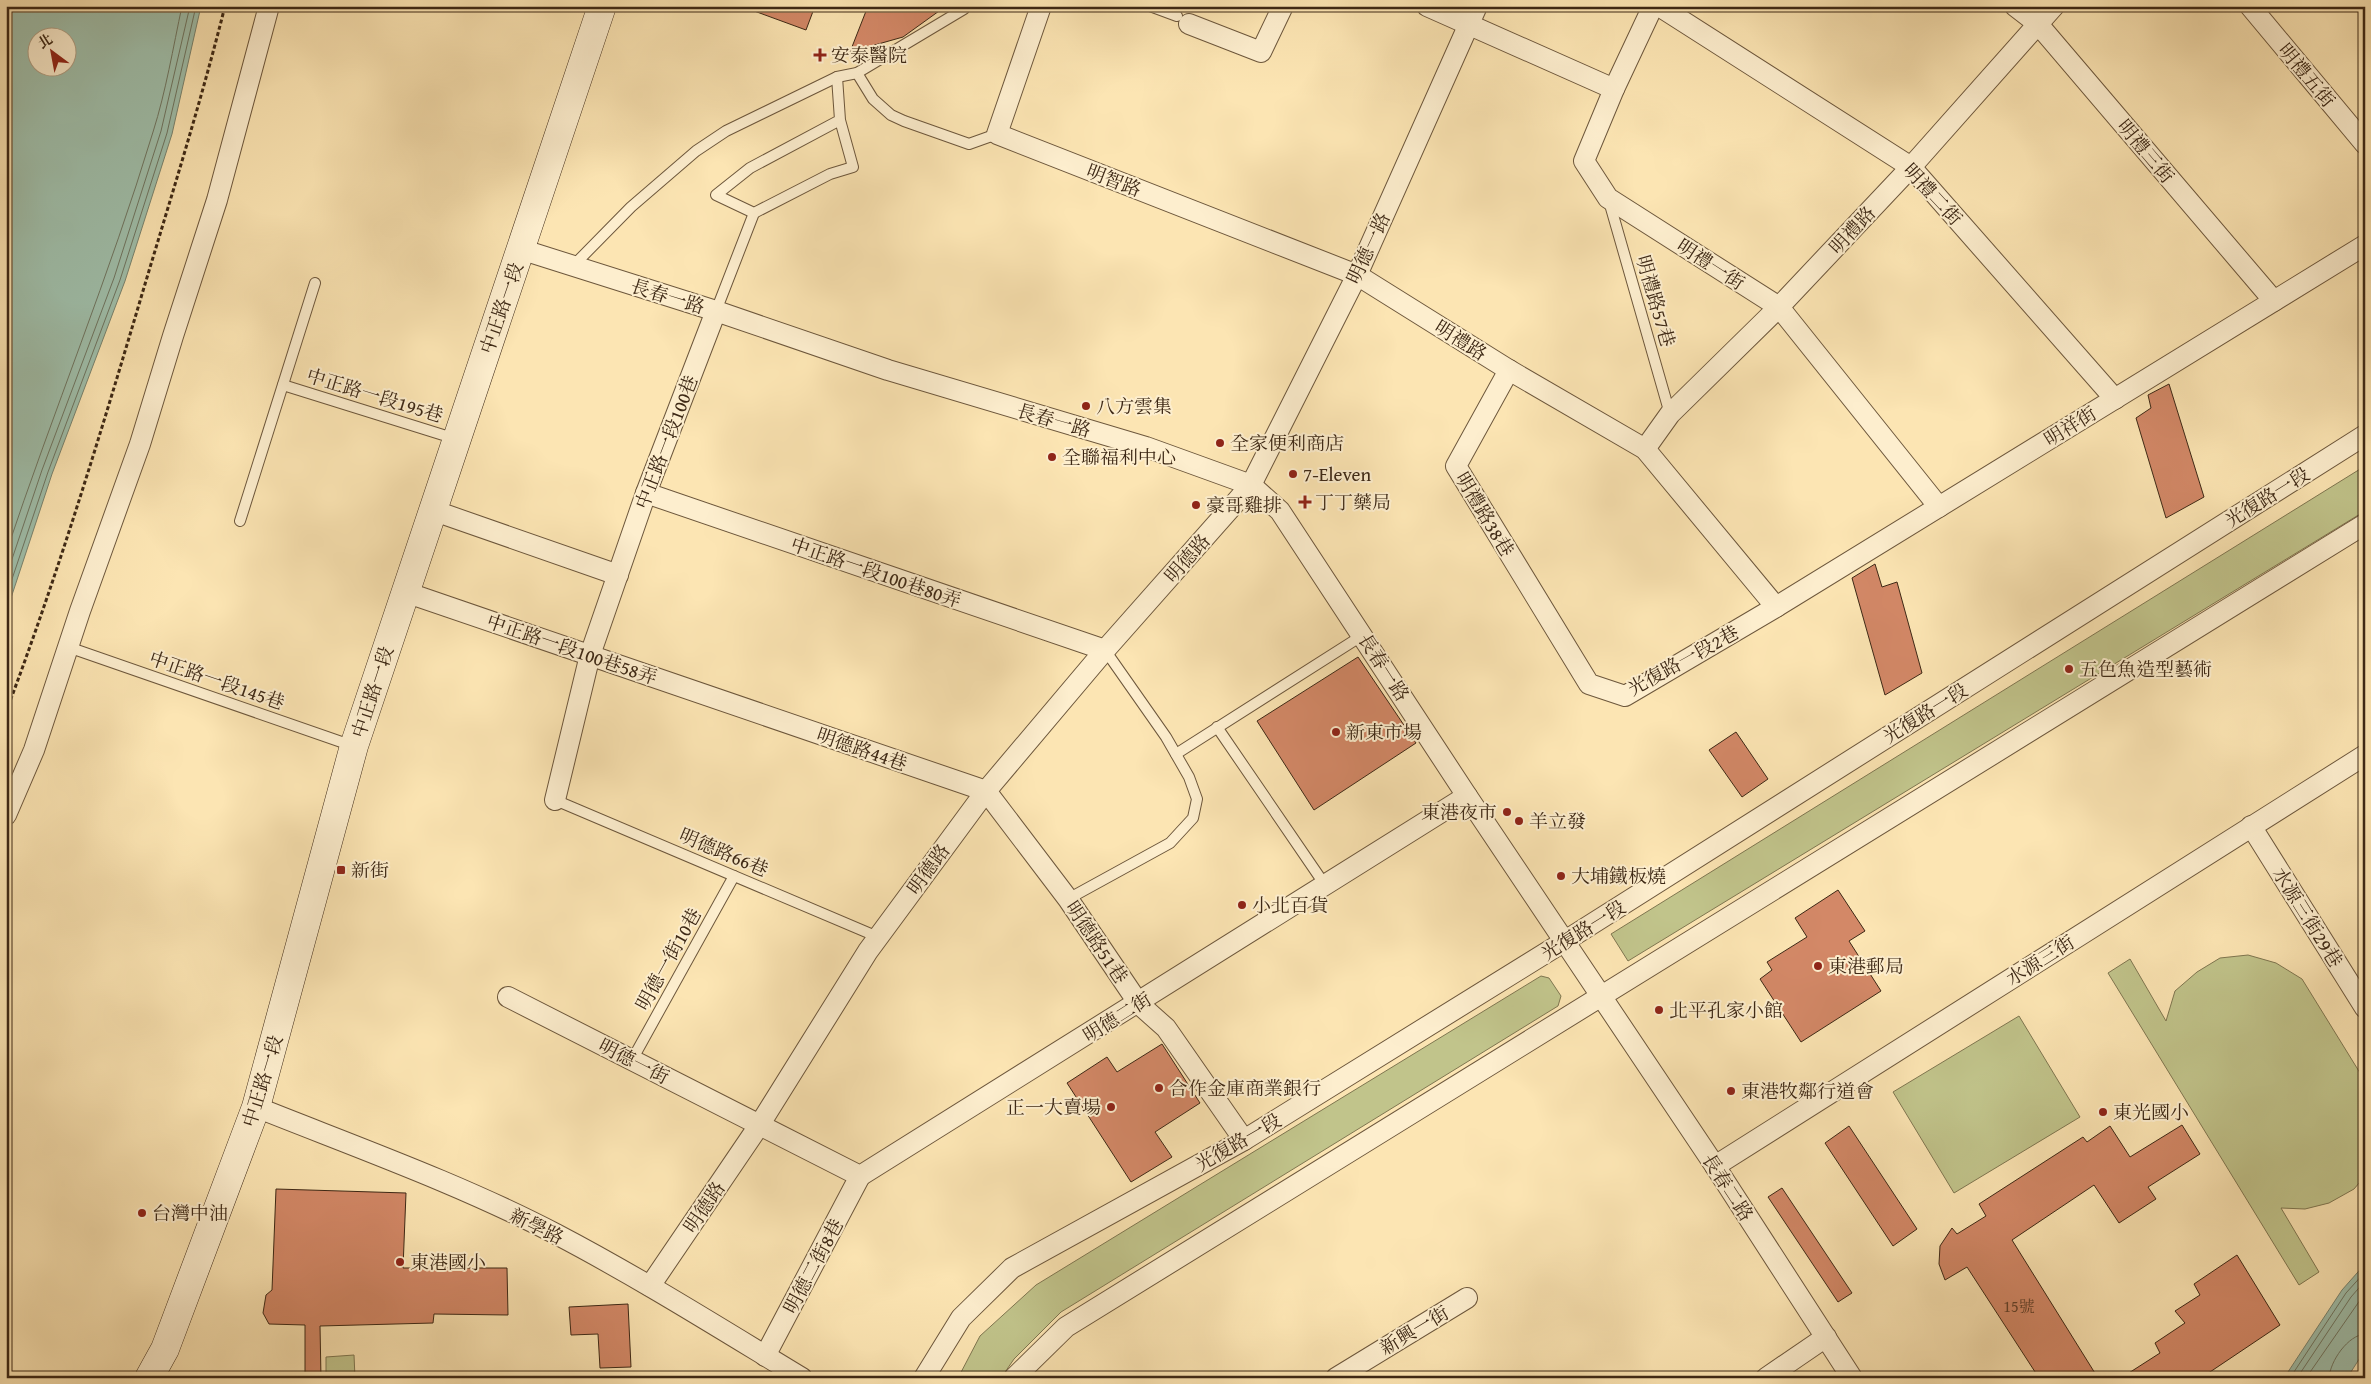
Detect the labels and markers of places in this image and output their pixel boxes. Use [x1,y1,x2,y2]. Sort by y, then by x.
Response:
place label: 安泰醫院 [831,41,907,69]
marker: 安泰醫院 [813,48,827,62]
place label: 八方雲集 [1096,392,1172,420]
marker: 八方雲集 [1080,400,1092,412]
place label: 全家便利商店 [1230,429,1344,457]
marker: 全家便利商店 [1214,437,1226,449]
place label: 全聯福利中心 [1062,443,1176,471]
marker: 全聯福利中心 [1046,451,1058,463]
place label: 7-Eleven [1303,460,1371,488]
marker: 7-Eleven [1287,468,1299,480]
place label: 丁丁藥局 [1315,488,1391,516]
place label: 豪哥雞排 [1206,491,1282,519]
marker: 丁丁藥局 [1299,496,1311,508]
marker: 豪哥雞排 [1190,499,1202,511]
place label: 五色魚造型藝術 [2079,655,2212,683]
marker: 五色魚造型藝術 [2063,663,2075,675]
place label: 新東市場 [1346,718,1422,746]
marker: 新東市場 [1330,726,1342,738]
place label: 東港夜市 [1421,798,1497,826]
marker: 東港夜市 [1501,806,1513,818]
place label: 羊立發 [1529,807,1586,835]
marker: 羊立發 [1513,815,1525,827]
place label: 新街 [351,856,389,884]
place label: 大埔鐵板燒 [1571,862,1666,890]
marker: 新街 [335,864,347,876]
marker: 大埔鐵板燒 [1555,870,1567,882]
place label: 小北百貨 [1252,891,1328,919]
marker: 小北百貨 [1236,899,1248,911]
place label: 東港郵局 [1828,952,1904,980]
marker: 東港郵局 [1812,960,1824,972]
place label: 北平孔家小館 [1669,996,1783,1024]
marker: 北平孔家小館 [1653,1004,1665,1016]
place label: 合作金庫商業銀行 [1169,1074,1321,1102]
place label: 東港牧鄰行道會 [1741,1077,1874,1105]
marker: 合作金庫商業銀行 [1153,1082,1165,1094]
marker: 東港牧鄰行道會 [1725,1085,1737,1097]
place label: 正一大賣場 [1006,1093,1101,1121]
place label: 東光國小 [2113,1098,2189,1126]
marker: 正一大賣場 [1105,1101,1117,1113]
marker: 東光國小 [2097,1106,2109,1118]
place label: 台灣中油 [152,1199,228,1227]
marker: 台灣中油 [136,1207,148,1219]
place label: 東港國小 [410,1248,486,1276]
marker: 東港國小 [394,1256,406,1268]

